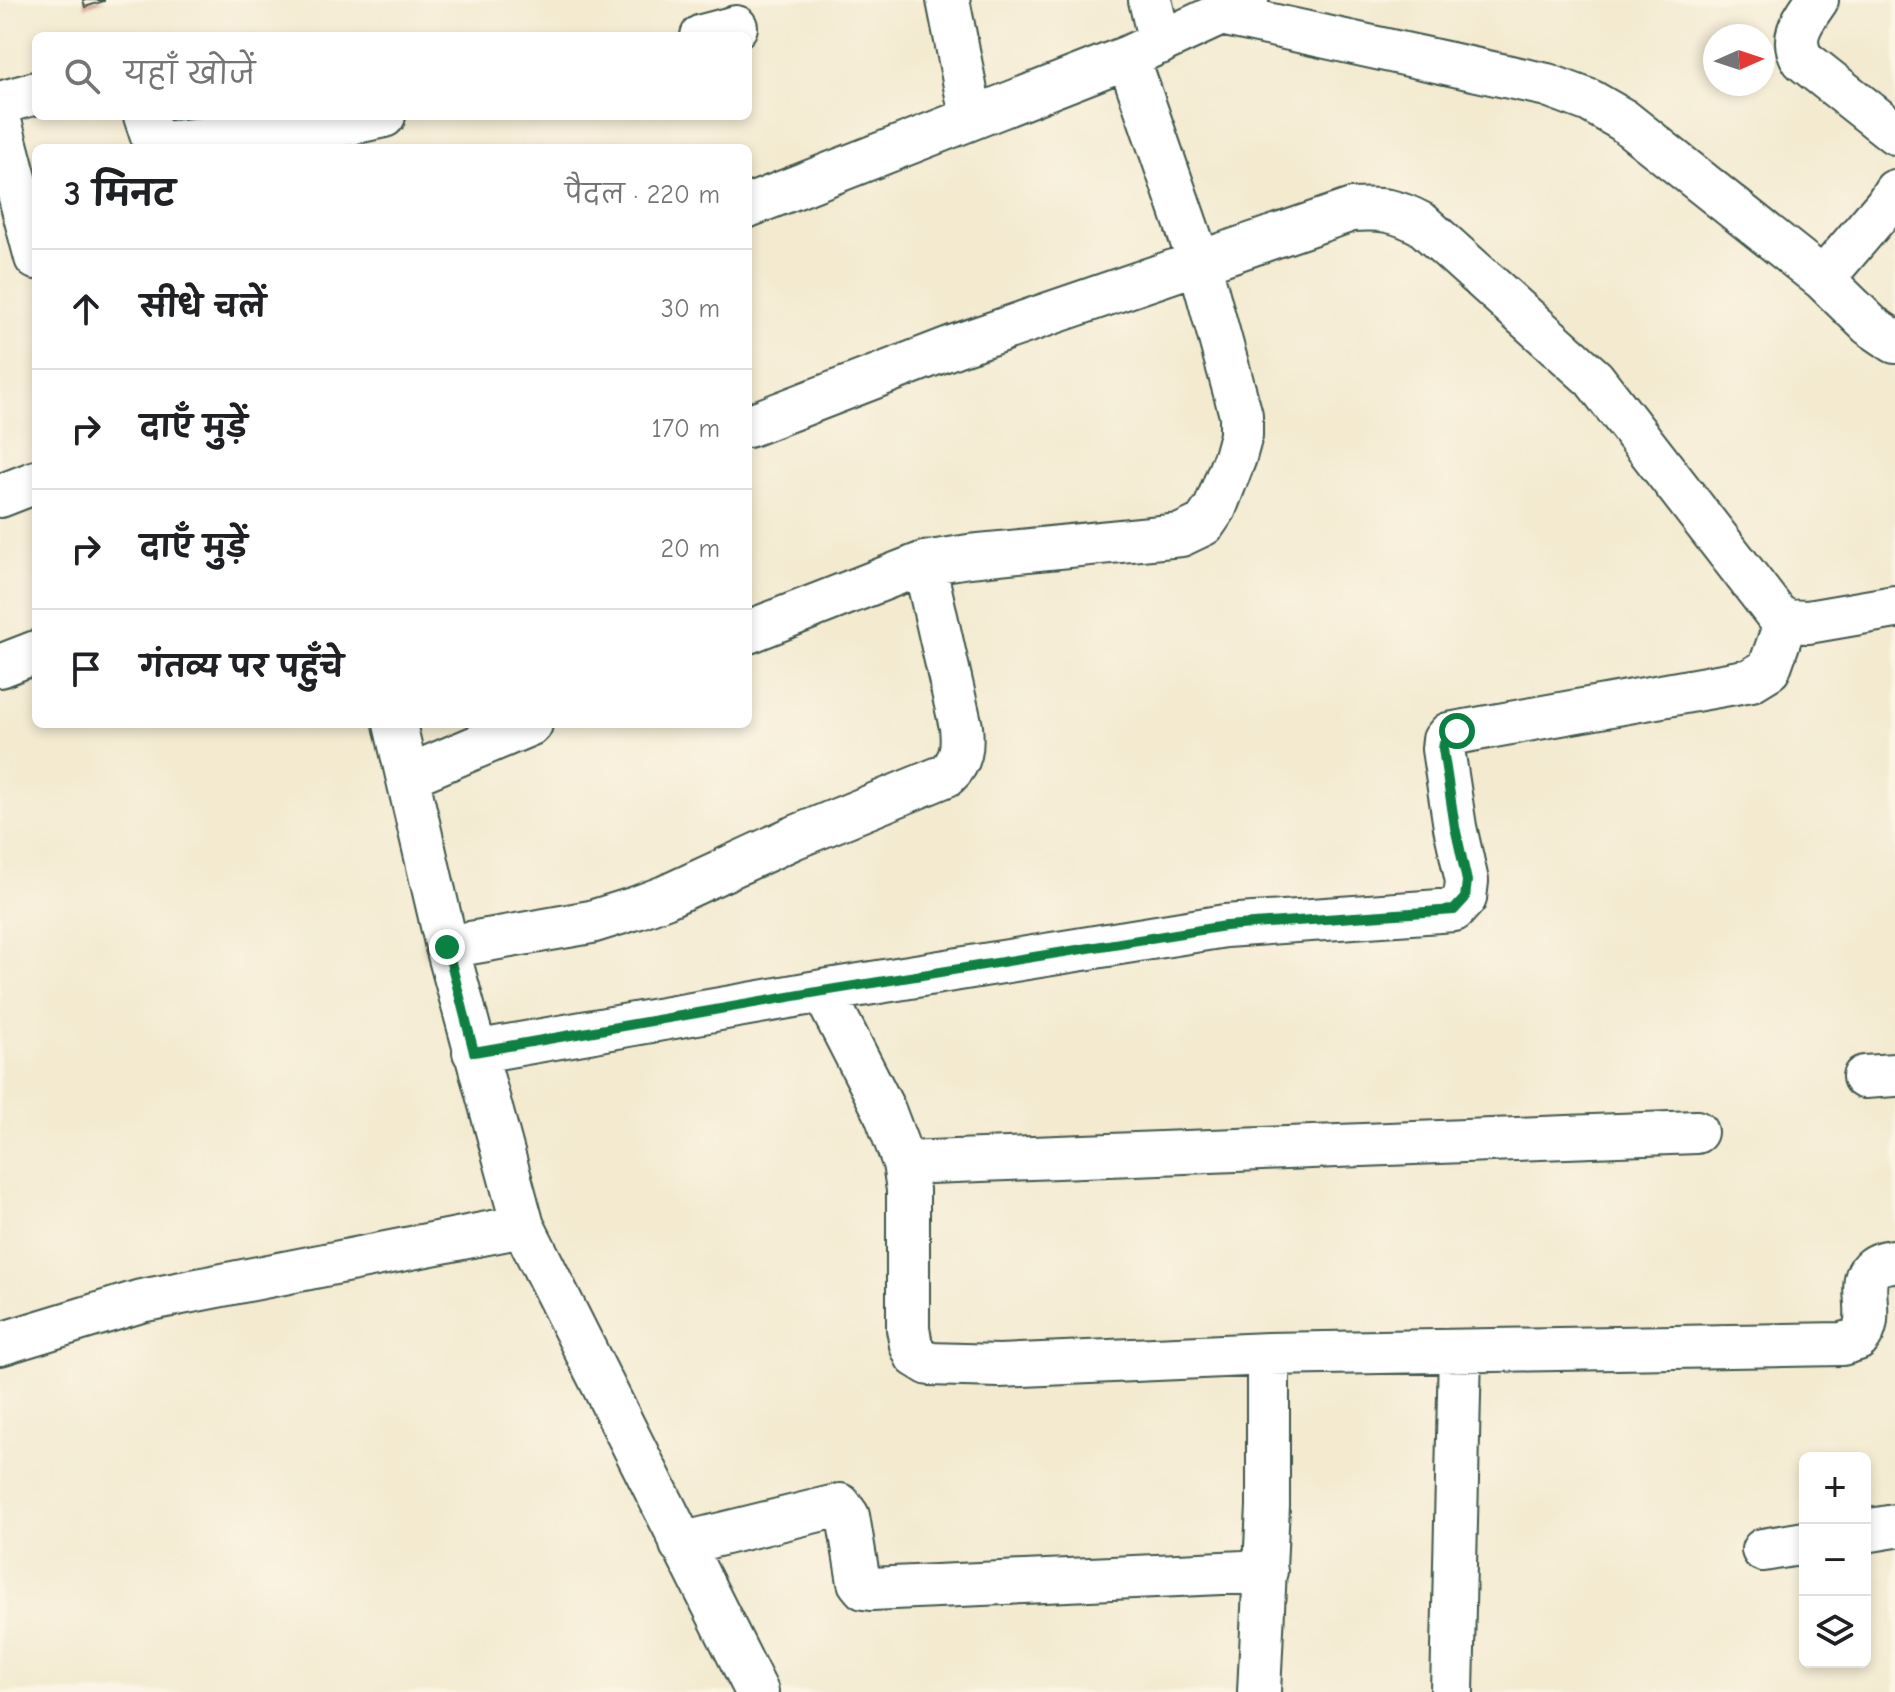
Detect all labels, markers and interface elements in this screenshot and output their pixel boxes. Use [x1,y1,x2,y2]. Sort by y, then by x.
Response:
north arrow [1703,24,1775,96]
search box [32,32,752,120]
icon: search [60,54,104,98]
text: यहाँ खोजें [124,57,255,92]
text: 3 मिनट [64,174,175,214]
text: पैदल · 220 m [565,180,720,210]
icon: ahead [64,287,108,331]
text: सीधे चलें [140,290,266,325]
text: 30 m [661,294,720,324]
icon: right [64,407,108,451]
text: दाएँ मुड़ें [140,410,247,445]
text: 170 m [651,414,720,444]
icon: right [64,527,108,571]
text: दाएँ मुड़ें [140,530,247,565]
text: 20 m [660,534,720,564]
icon: arrive [64,647,108,691]
text: गंतव्य पर पहुँचे [140,650,344,685]
route start [1439,713,1475,749]
route end [429,929,465,965]
map controls [1799,1452,1871,1668]
button: + [1799,1452,1871,1524]
button: − [1799,1524,1871,1596]
button: layers [1799,1596,1871,1668]

